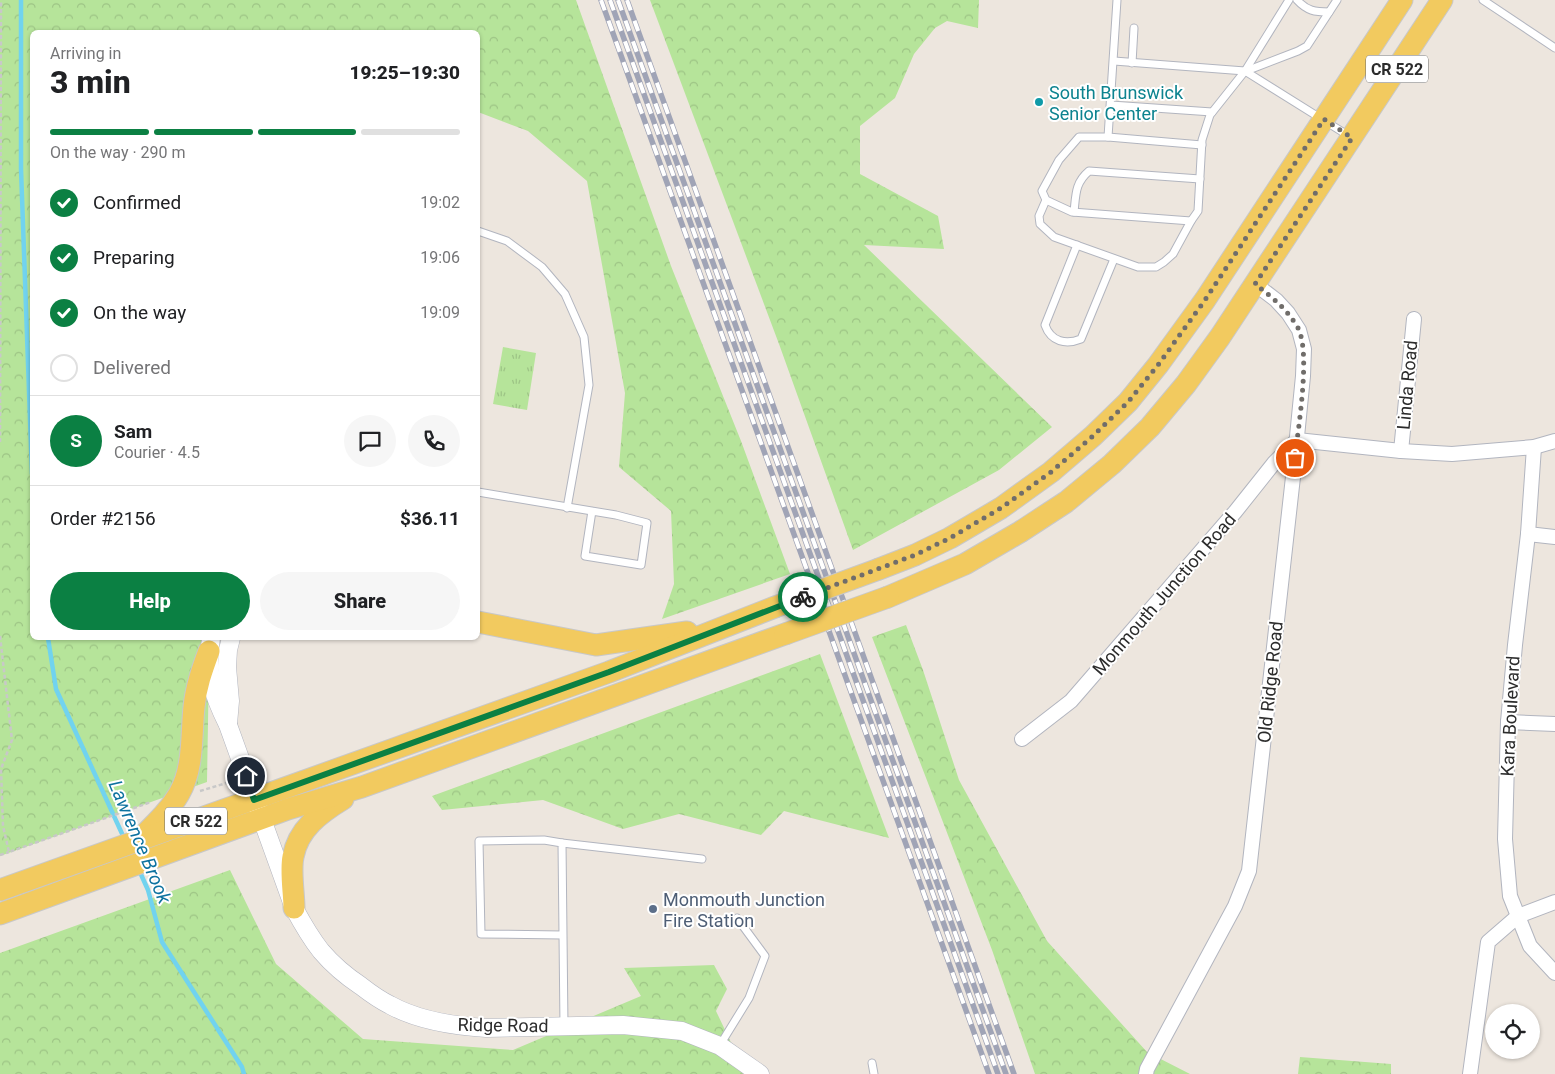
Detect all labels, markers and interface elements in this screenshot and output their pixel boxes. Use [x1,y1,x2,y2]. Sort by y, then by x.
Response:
text: Arriving in [50,44,121,63]
road number: CR 522 [1366,56,1428,82]
text: 19:25–19:30 [349,61,460,84]
text: 3 min [50,63,131,101]
place label: South Brunswick Senior Center [1049,82,1184,124]
marker: South Brunswick Senior Center [1033,96,1045,108]
text: On the way · 290 m [50,143,186,162]
icon: check [50,189,78,217]
text: Confirmed [93,191,181,214]
text: 19:02 [420,193,460,212]
icon: check [50,244,78,272]
text: Preparing [93,246,175,269]
text: 19:06 [420,248,460,267]
icon: check [50,299,78,327]
text: On the way [93,301,186,324]
text: 19:09 [420,303,460,322]
street label: Linda Road [1393,339,1421,431]
text: Delivered [93,356,171,379]
button: chat [344,415,396,467]
button: phone [408,415,460,467]
text: Sam [114,420,152,443]
text: S [70,429,82,452]
pin [1274,437,1316,479]
text: Courier · 4.5 [114,443,200,462]
icon: bag [1281,444,1309,472]
text: Order #2156 [50,507,156,530]
text: $36.11 [400,507,460,530]
street label: Monmouth Junction Road [1088,509,1240,679]
button: Help [50,572,250,630]
button: Share [260,572,460,630]
courier [778,572,828,622]
icon: bike [789,583,817,611]
street label: Old Ridge Road [1253,620,1287,744]
street label: Kara Boulevard [1496,655,1524,777]
pin [225,755,267,797]
icon: home [232,762,260,790]
water label: Lawrence Brook [104,777,177,908]
road number: CR 522 [165,808,227,834]
place label: Monmouth Junction Fire Station [663,889,825,931]
marker: Monmouth Junction Fire Station [647,903,659,915]
map controls [1485,1004,1540,1059]
button: locate [1485,1004,1540,1059]
street label: Ridge Road [457,1014,549,1036]

